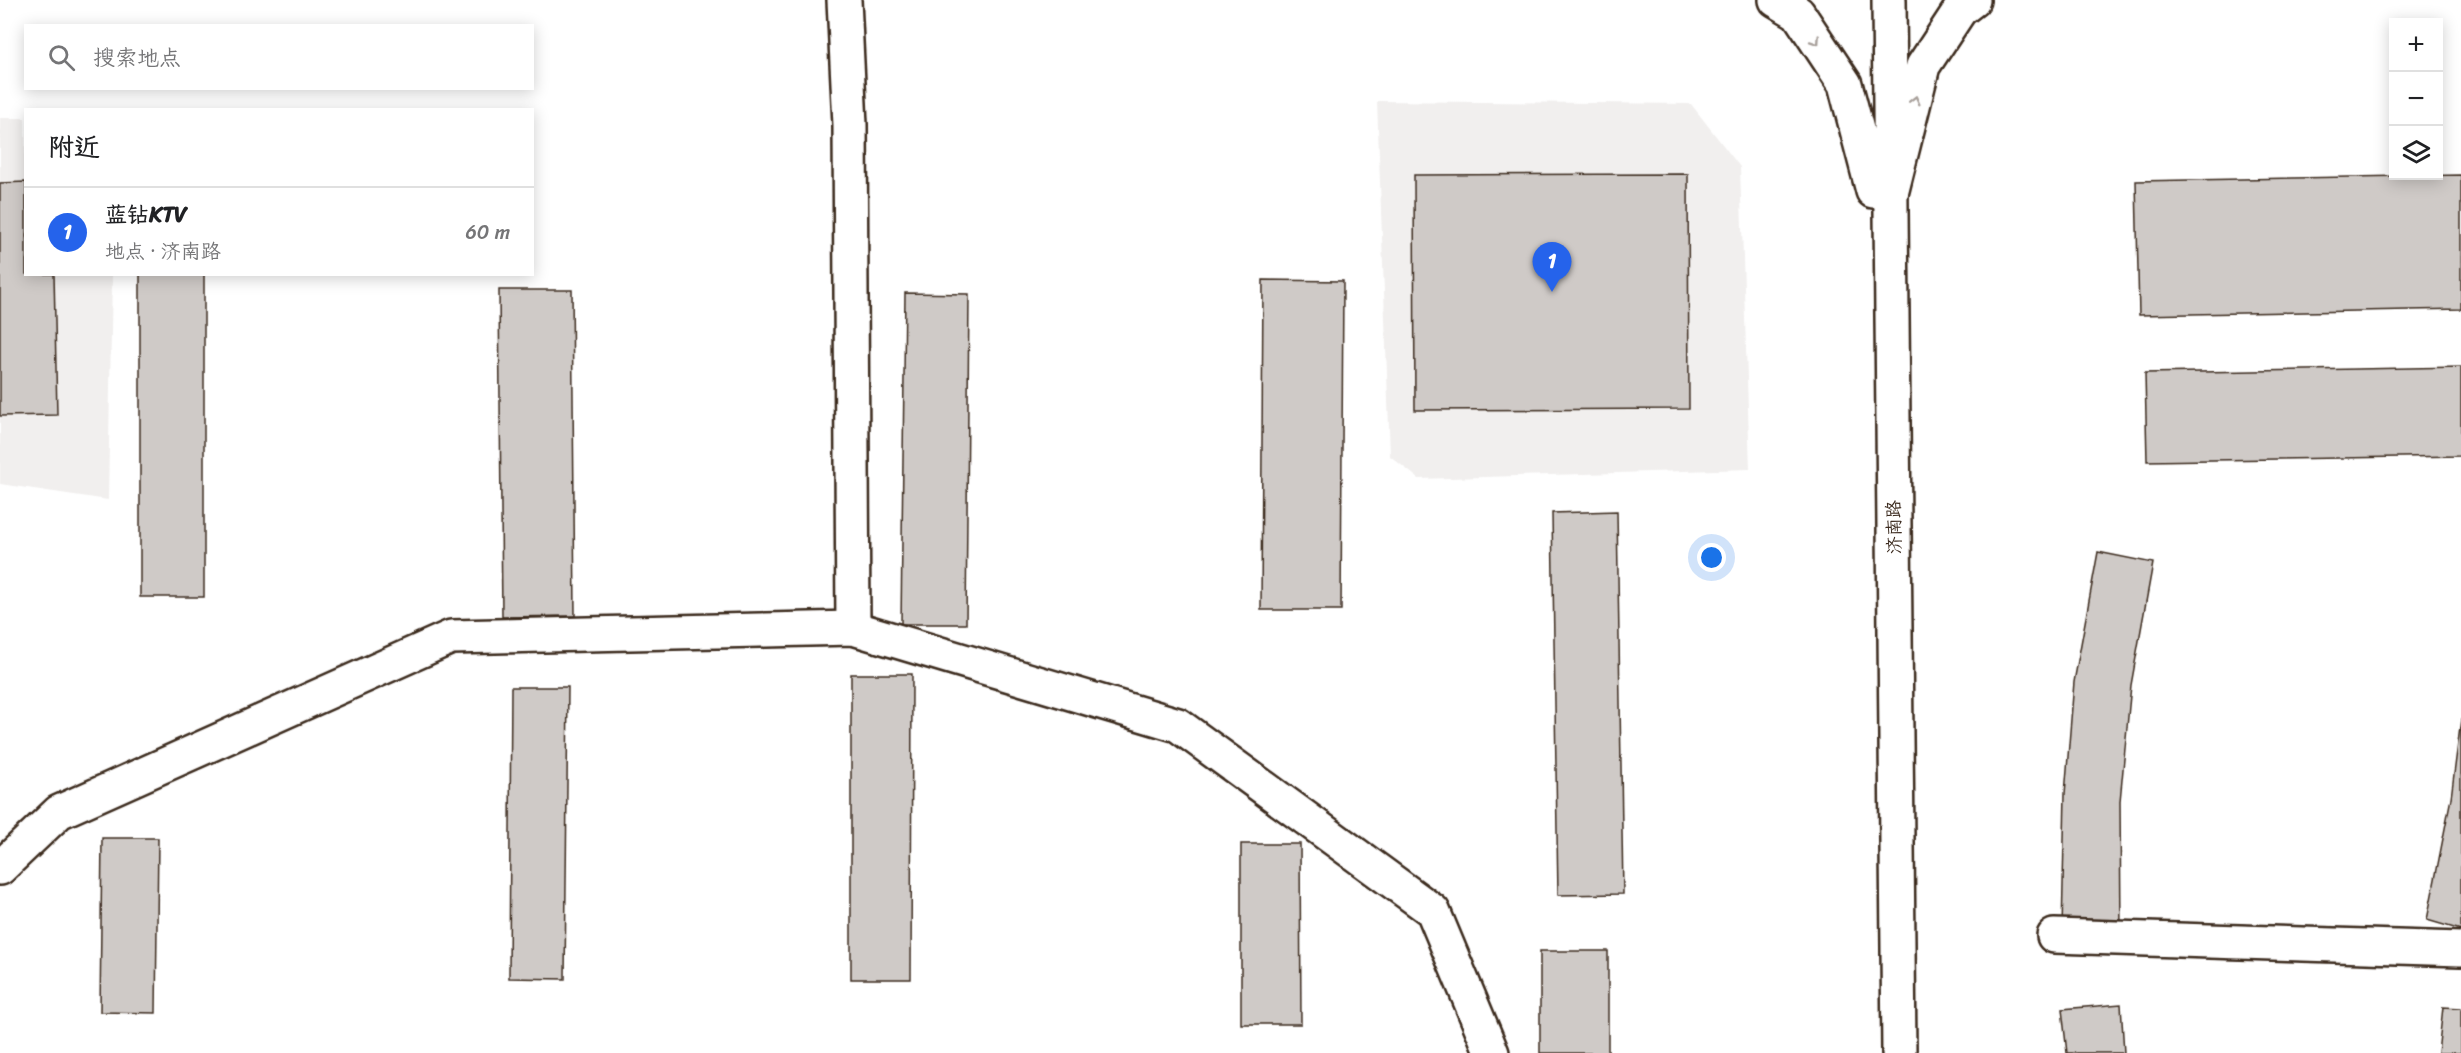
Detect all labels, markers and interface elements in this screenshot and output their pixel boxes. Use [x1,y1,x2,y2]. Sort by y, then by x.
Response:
map controls [2389,18,2443,180]
button: + [2389,18,2443,72]
search box [24,24,534,90]
one-way arrow [1809,34,1820,45]
text: 搜索地点 [93,38,181,77]
icon: search [45,41,78,74]
button: − [2389,72,2443,126]
one-way arrow [1907,95,1920,105]
text: 附近 [48,124,100,170]
button: layers [2389,126,2443,180]
text: 蓝钻KTV [105,195,187,234]
text: 1 [63,215,72,250]
text: 60 m [465,215,510,250]
text: 地点 · 济南路 [105,234,221,269]
pin: 1 [1532,242,1572,292]
street label: 济南路 [1878,500,1910,554]
your location [1697,543,1726,572]

